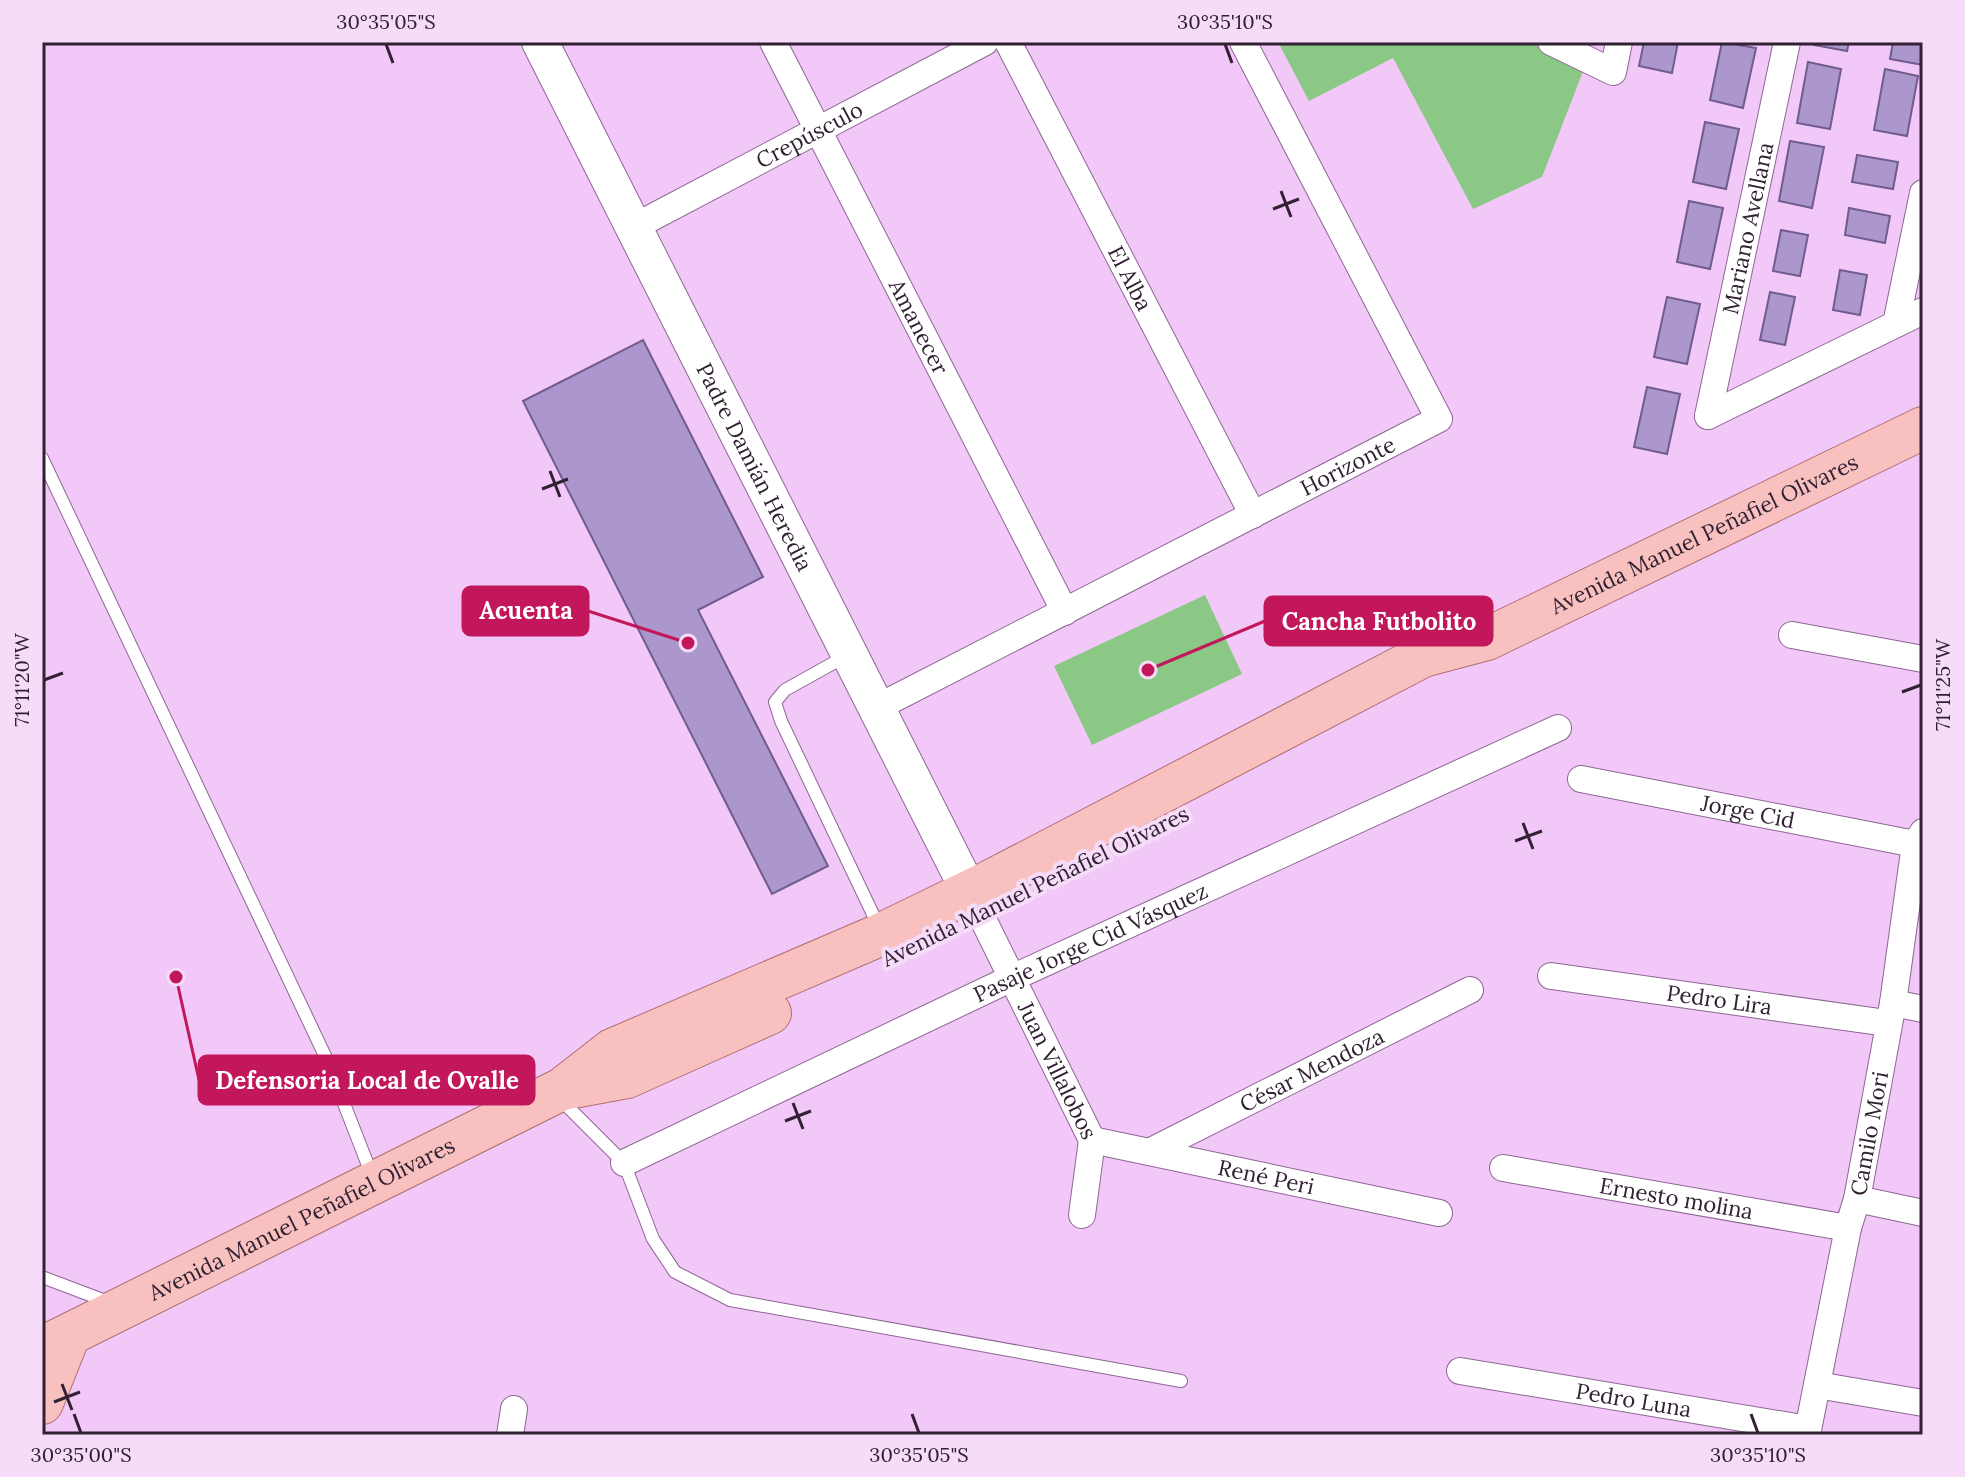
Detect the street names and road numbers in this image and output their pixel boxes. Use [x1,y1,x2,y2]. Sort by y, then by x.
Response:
street label: Crepúsculo [751,95,867,174]
street label: Mariano Avellana [1716,140,1779,317]
street label: El Alba [1102,241,1159,315]
street label: Amanecer [882,274,955,379]
street label: Padre Damián Heredia [690,358,819,576]
street label: Horizonte [1296,430,1400,502]
street label: Avenida Manuel Peñafiel Olivares [1545,448,1863,621]
street label: Jorge Cid [1698,788,1797,834]
street label: Avenida Manuel Peñafiel Olivares [876,799,1193,973]
street label: Pasaje Jorge Cid Vásquez [969,876,1212,1008]
street label: Pedro Lira [1665,978,1774,1021]
street label: Juan Villalobos [1011,996,1103,1144]
street label: César Mendoza [1235,1022,1389,1118]
street label: Camilo Mori [1844,1069,1894,1198]
street label: Avenida Manuel Peñafiel Olivares [143,1131,459,1307]
street label: René Peri [1216,1153,1317,1200]
street label: Ernesto molina [1597,1171,1755,1225]
street label: Pedro Luna [1574,1377,1693,1423]

